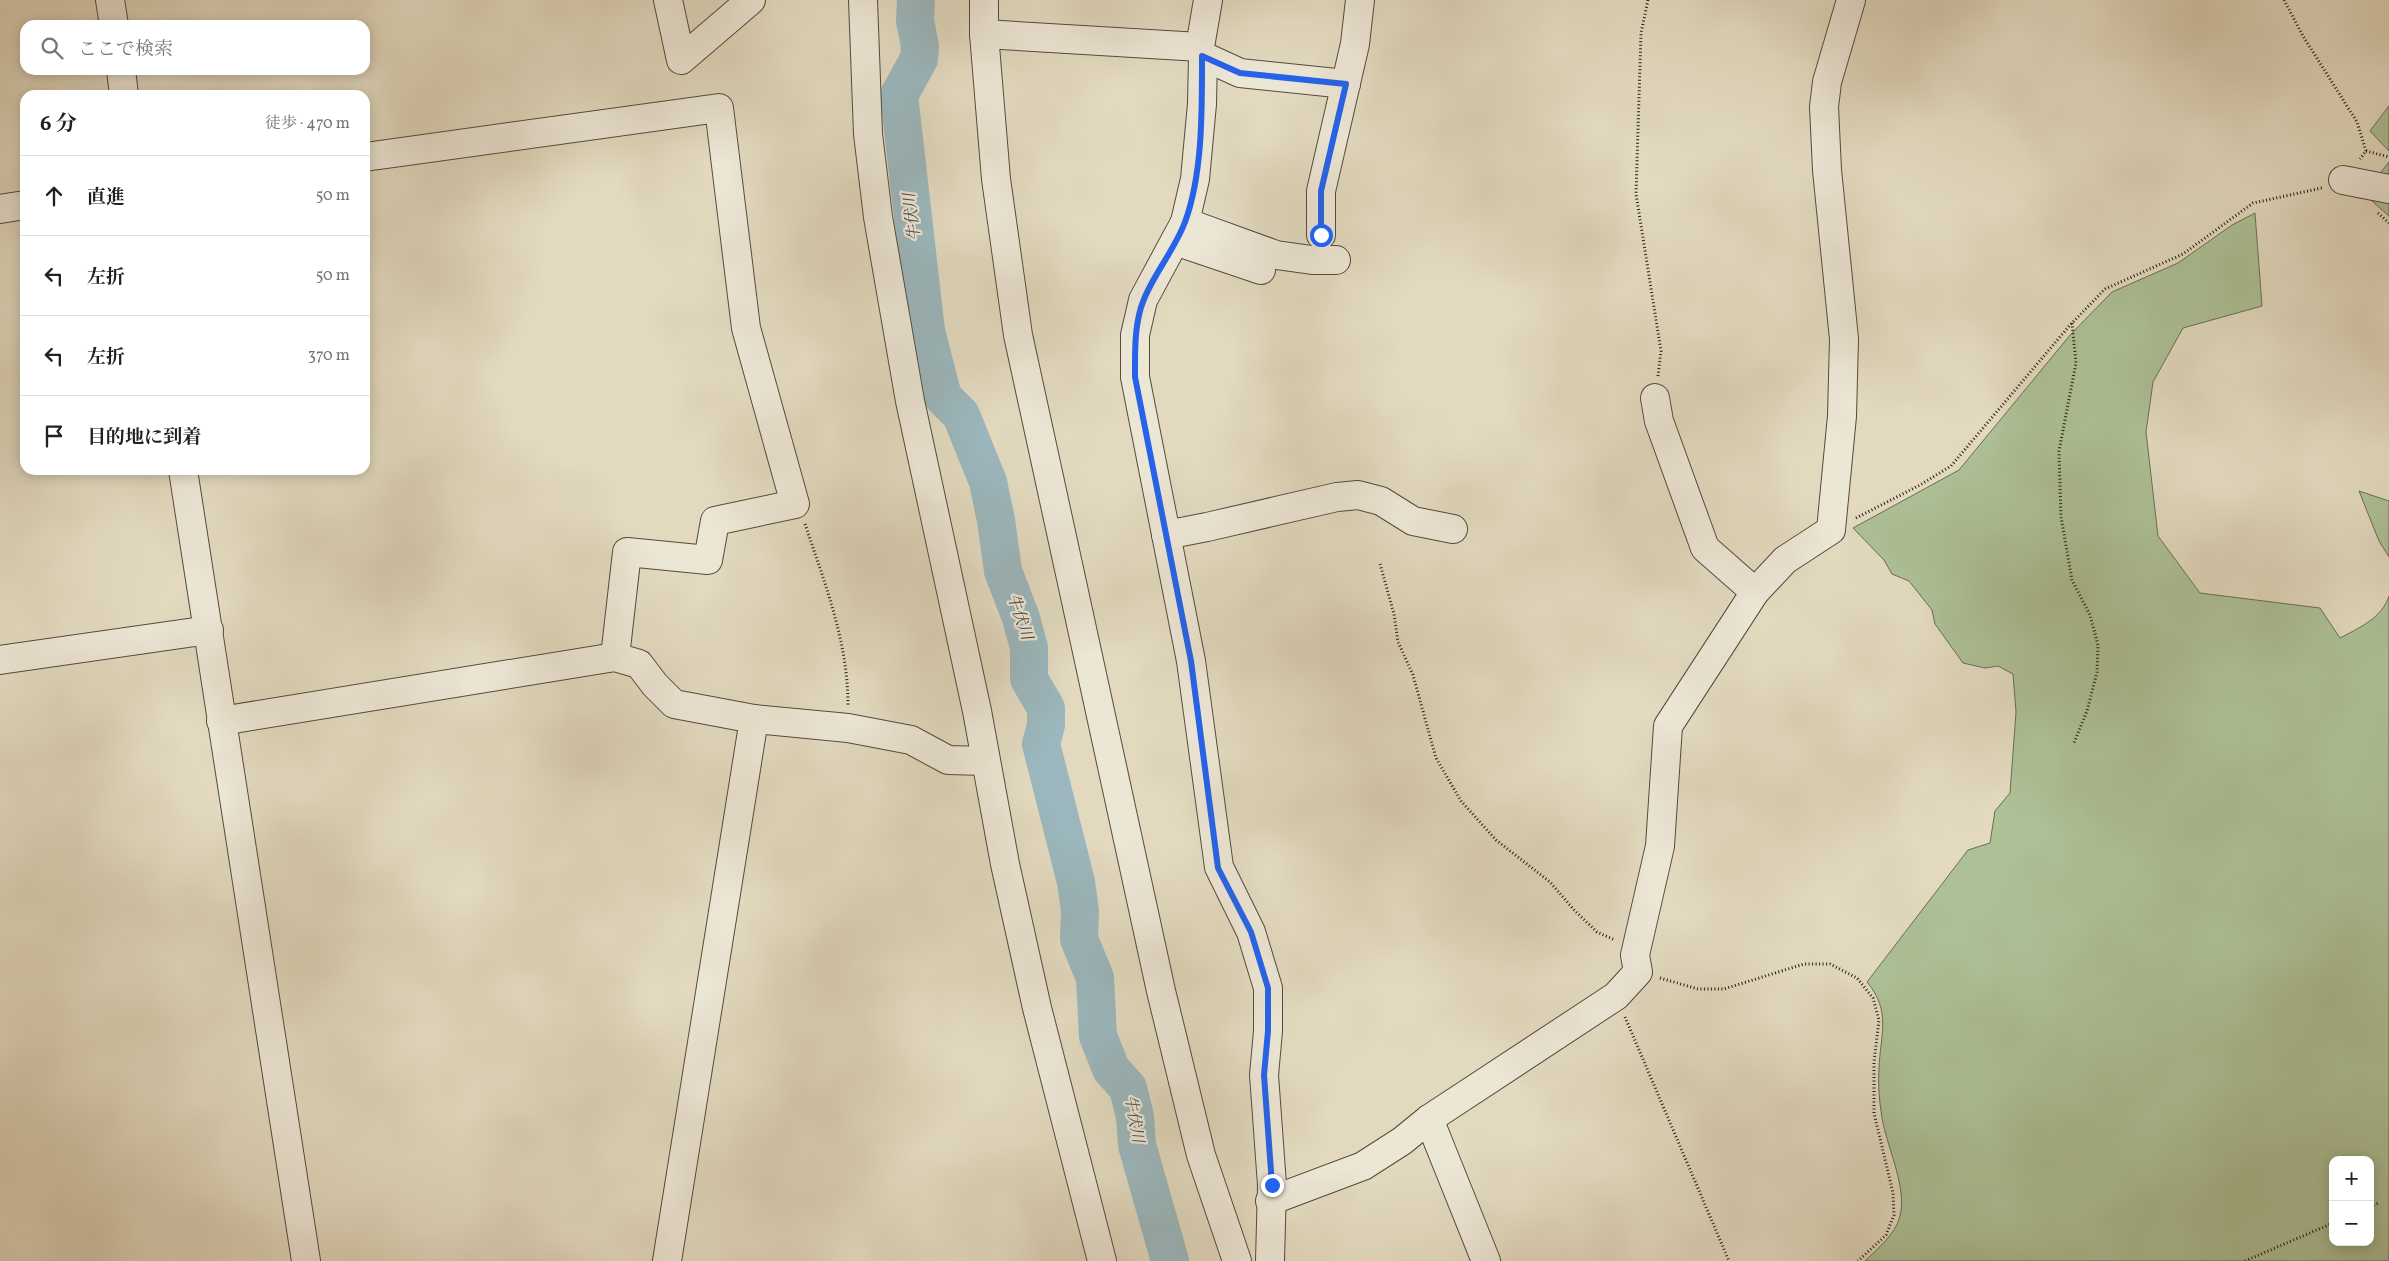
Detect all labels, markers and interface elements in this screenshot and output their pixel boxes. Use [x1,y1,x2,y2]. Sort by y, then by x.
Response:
search box [20,20,370,75]
icon: search [38,34,66,62]
text: ここで検索 [78,37,173,63]
text: 6 分 [40,110,77,139]
text: 徒歩 · 470 m [265,113,350,135]
icon: ahead [40,182,68,210]
text: 直進 [87,185,125,211]
text: 50 m [316,185,350,207]
water label: 牛伏川 [899,190,927,242]
route start [1310,224,1333,247]
icon: left [40,262,68,290]
text: 左折 [87,265,125,291]
text: 50 m [316,265,350,287]
icon: left [40,342,68,370]
text: 左折 [87,345,125,371]
text: 370 m [308,345,350,367]
icon: arrive [40,422,68,450]
text: 目的地に到着 [87,425,201,451]
water label: 牛伏川 [1001,591,1038,645]
water label: 牛伏川 [1118,1093,1148,1147]
map controls [2329,1156,2374,1246]
button: + [2329,1156,2374,1201]
route end [1261,1174,1284,1197]
button: − [2329,1201,2374,1246]

